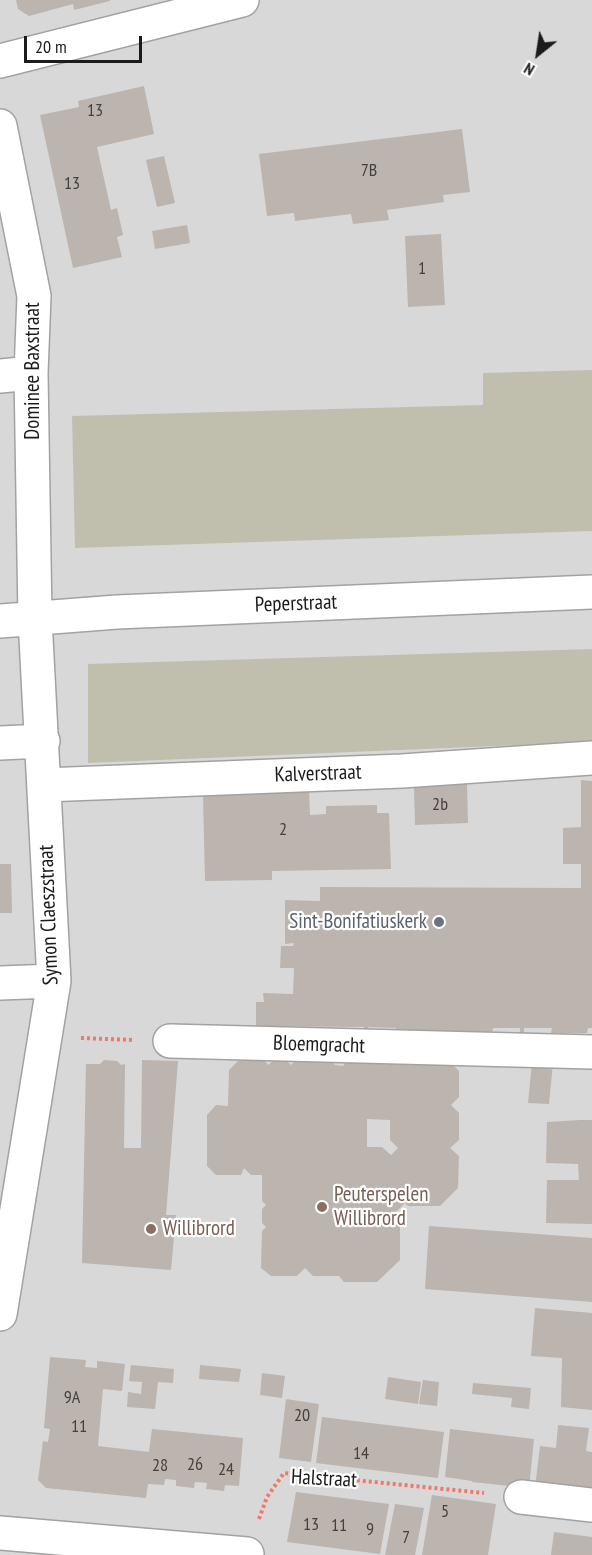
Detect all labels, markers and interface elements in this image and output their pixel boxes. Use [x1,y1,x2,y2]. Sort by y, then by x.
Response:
scale bar [27,24,146,62]
north arrow [508,24,568,84]
text: 20 m [35,35,67,58]
text: N [520,59,538,80]
house number: 13 [87,100,103,122]
house number: 7B [361,160,377,182]
house number: 13 [64,173,80,195]
house number: 1 [418,258,426,280]
street label: Dominee Baxstraat [20,302,46,440]
street label: Peperstraat [254,590,338,618]
street label: Kalverstraat [274,760,362,788]
house number: 2b [432,794,448,816]
house number: 2 [279,819,287,841]
street label: Symon Claeszstraat [34,844,64,986]
place label: Sint-Bonifatiuskerk [289,909,427,935]
marker: Sint-Bonifatiuskerk [432,915,446,929]
street label: Bloemgracht [273,1031,365,1059]
place label: Peuterspelen Willibrord [334,1182,428,1232]
marker: Peuterspelen Willibrord [315,1200,329,1214]
place label: Willibrord [163,1216,235,1242]
marker: Willibrord [144,1222,158,1236]
house number: 9A [64,1387,80,1409]
house number: 20 [294,1405,310,1427]
house number: 11 [71,1416,87,1438]
house number: 14 [353,1443,369,1465]
house number: 26 [187,1454,203,1476]
house number: 28 [152,1455,168,1477]
house number: 24 [218,1459,234,1481]
street label: Halstraat [291,1465,357,1493]
house number: 5 [441,1501,449,1523]
house number: 13 [303,1514,319,1536]
house number: 11 [331,1515,347,1537]
house number: 9 [366,1519,374,1541]
house number: 7 [402,1527,410,1549]

